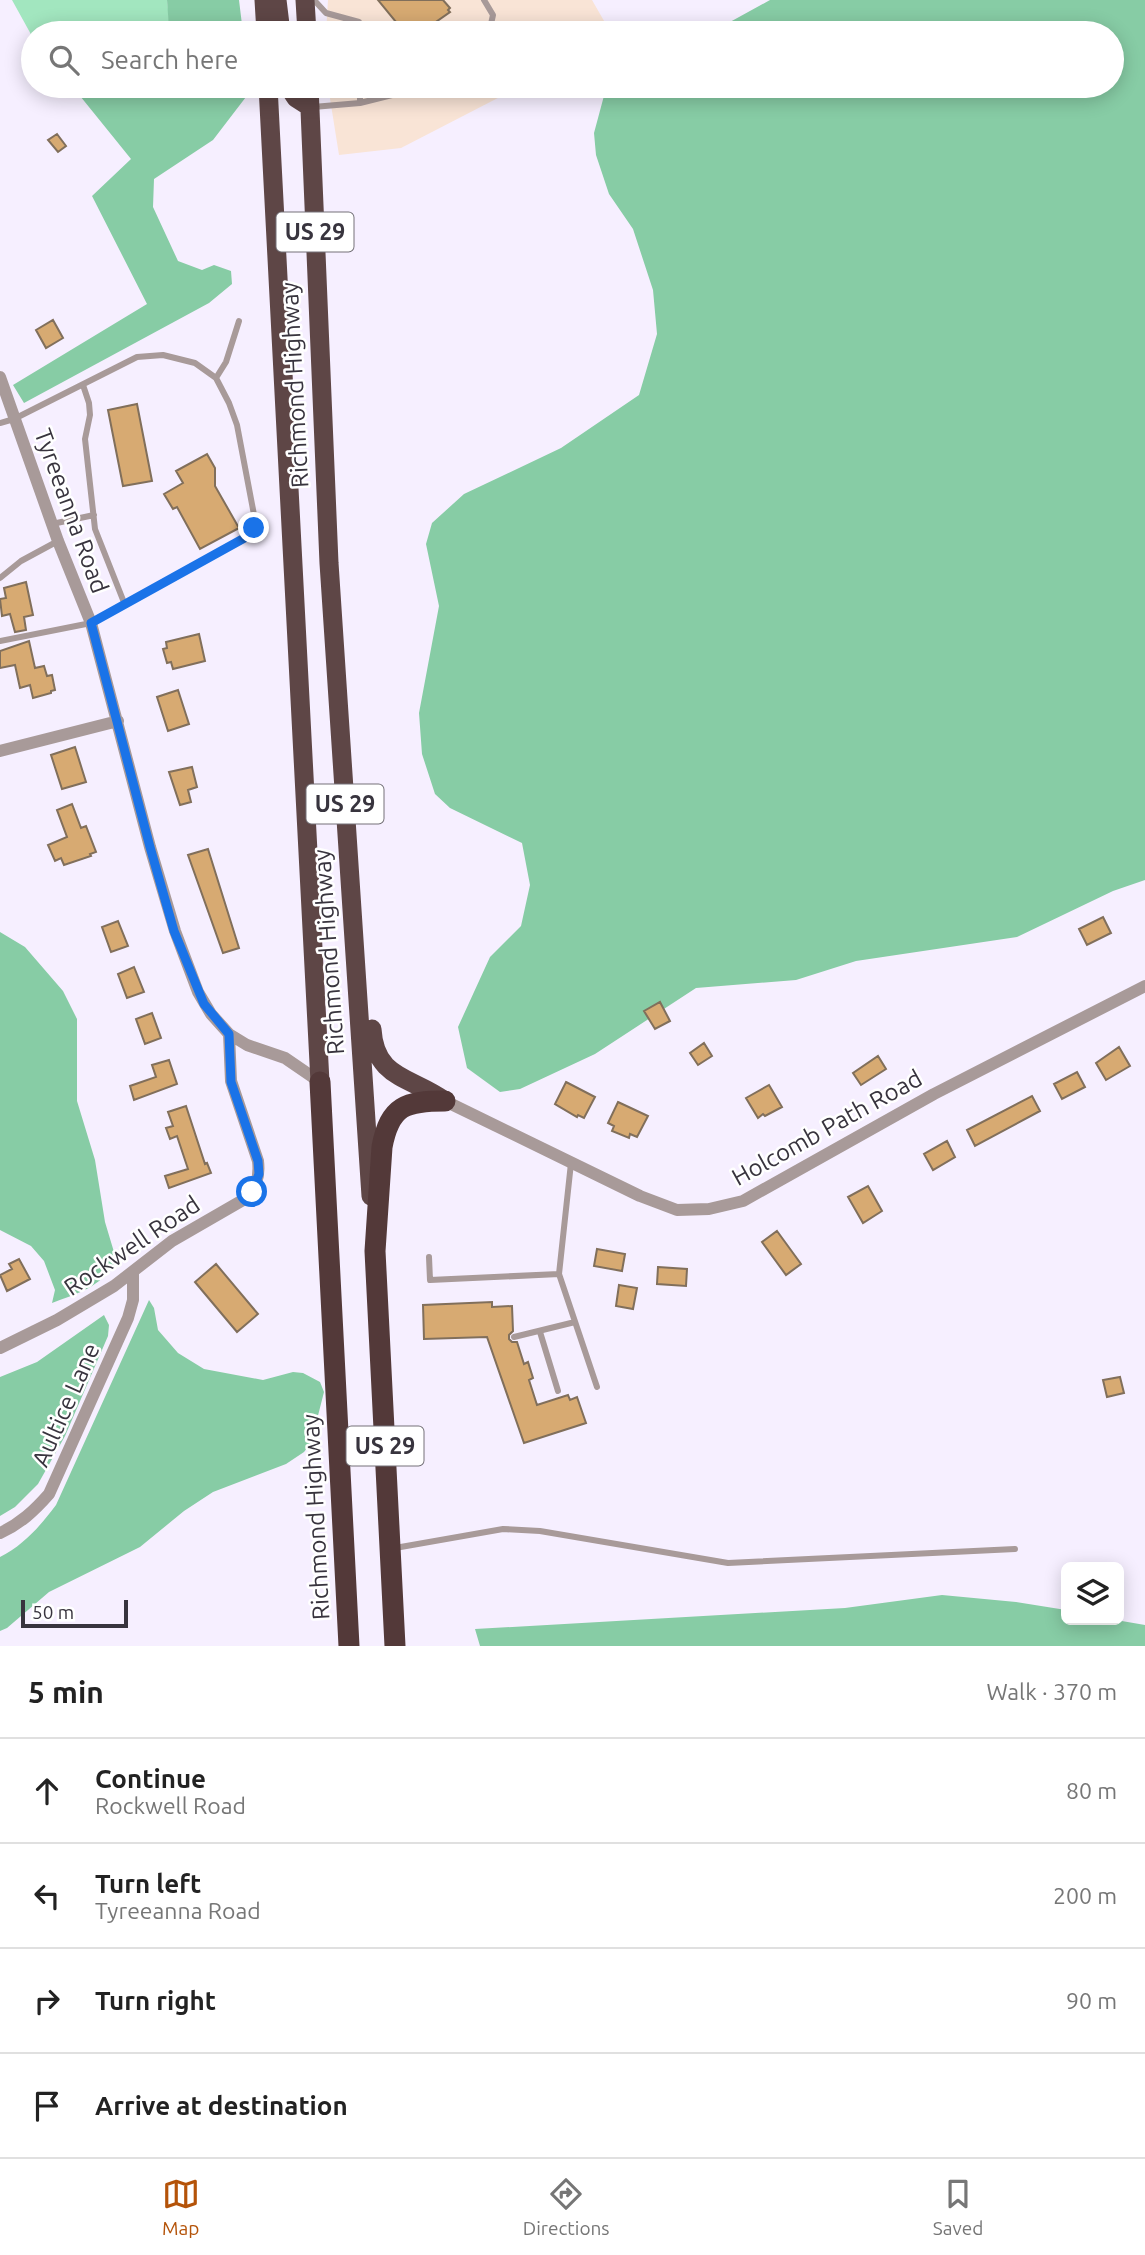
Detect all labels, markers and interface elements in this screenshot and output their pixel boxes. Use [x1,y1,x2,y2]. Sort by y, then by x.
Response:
search box [21,21,1124,98]
icon: search [45,41,83,79]
text: Search here [101,45,238,74]
road number: US 29 [276,213,354,252]
street label: Richmond Highway [276,281,313,489]
street label: Tyreeanna Road [29,425,114,597]
route end [238,512,269,543]
road number: US 29 [306,784,384,824]
street label: Richmond Highway [308,848,349,1056]
street label: Holcomb Path Road [727,1064,926,1191]
route start [236,1176,267,1207]
street label: Rockwell Road [59,1190,205,1301]
street label: Aultice Lane [26,1339,105,1471]
street label: Richmond Highway [297,1413,334,1621]
road number: US 29 [346,1427,424,1466]
map controls [1061,1562,1124,1625]
button: layers [1061,1562,1124,1625]
scale bar [21,1597,128,1629]
text: 50 m [32,1601,74,1623]
text: 5 min [28,1675,104,1709]
text: Walk · 370 m [986,1679,1117,1704]
text: Continue [95,1764,206,1793]
icon: ahead [28,1772,66,1810]
text: 80 m [1066,1778,1117,1803]
text: Rockwell Road [95,1793,246,1818]
text: Turn left [95,1869,201,1898]
icon: left [28,1877,66,1915]
text: 200 m [1053,1883,1117,1908]
text: Tyreeanna Road [95,1898,261,1923]
icon: right [28,1982,66,2020]
text: Turn right [95,1986,216,2015]
text: 90 m [1066,1988,1117,2013]
icon: arrive [28,2087,66,2125]
text: Arrive at destination [95,2091,348,2120]
tab: Map [162,2175,200,2239]
tab: Directions [523,2175,610,2239]
tab: Saved [933,2175,983,2239]

